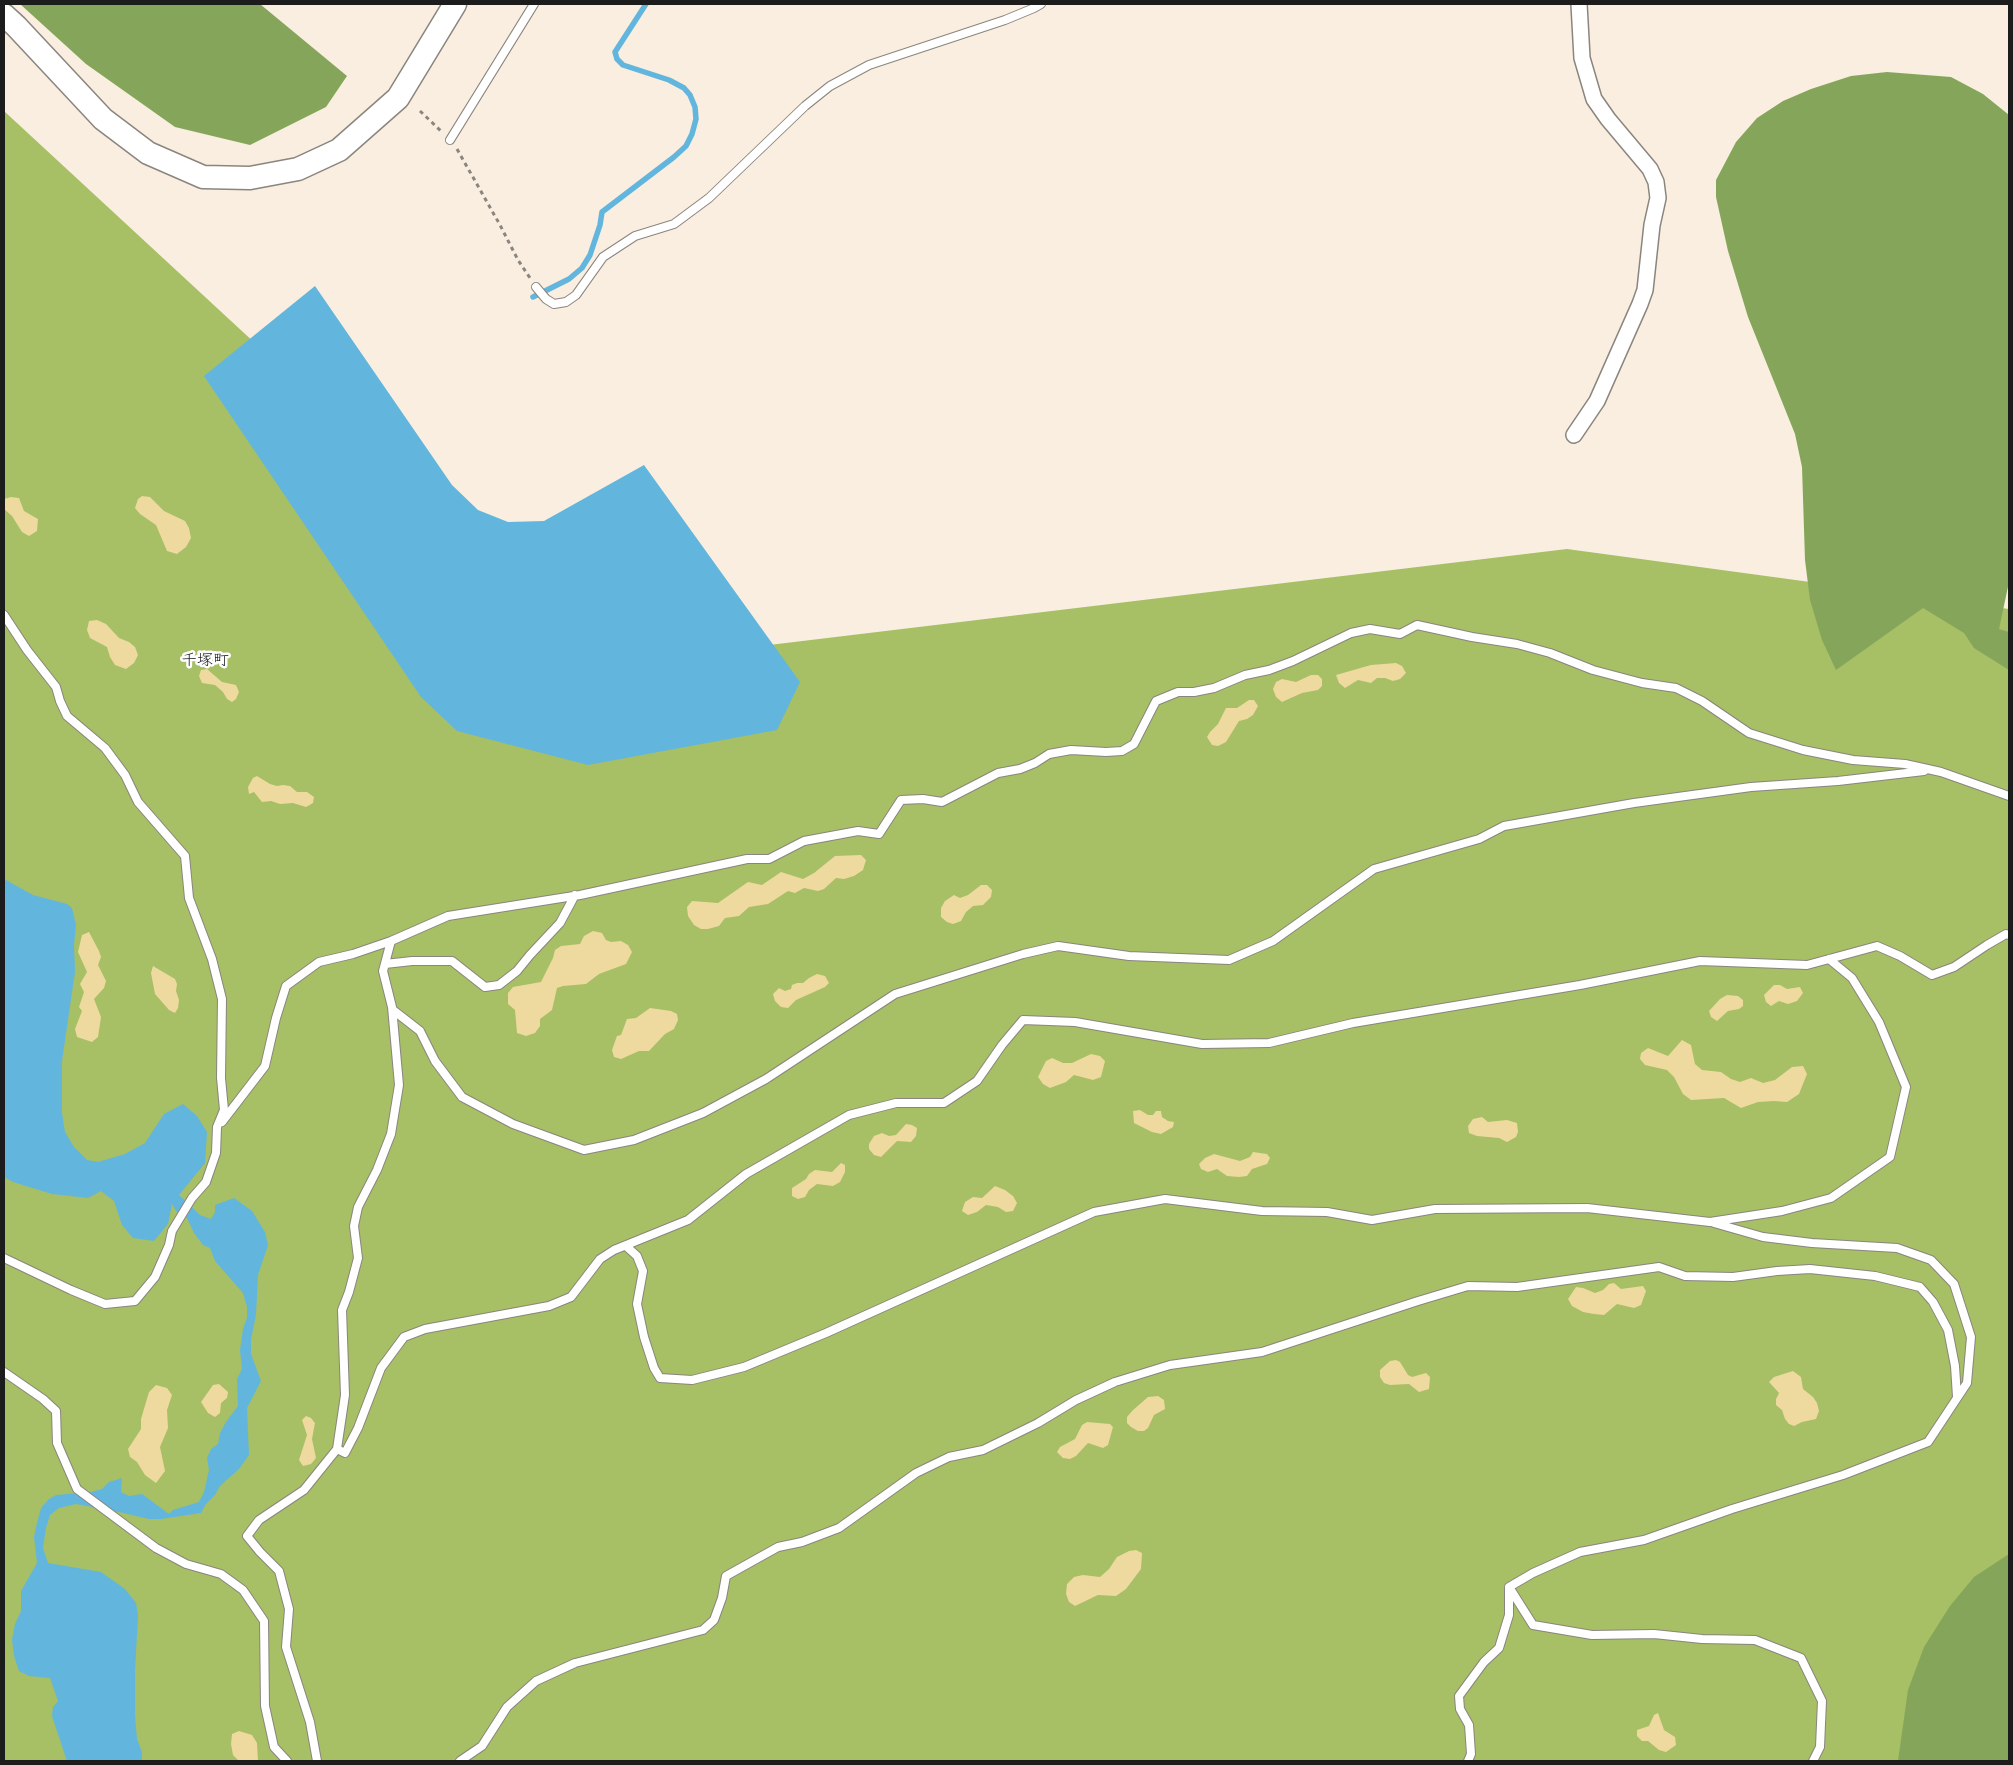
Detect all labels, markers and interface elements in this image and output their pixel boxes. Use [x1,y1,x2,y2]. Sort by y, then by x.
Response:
district label: 千塚町 [181,652,229,672]

